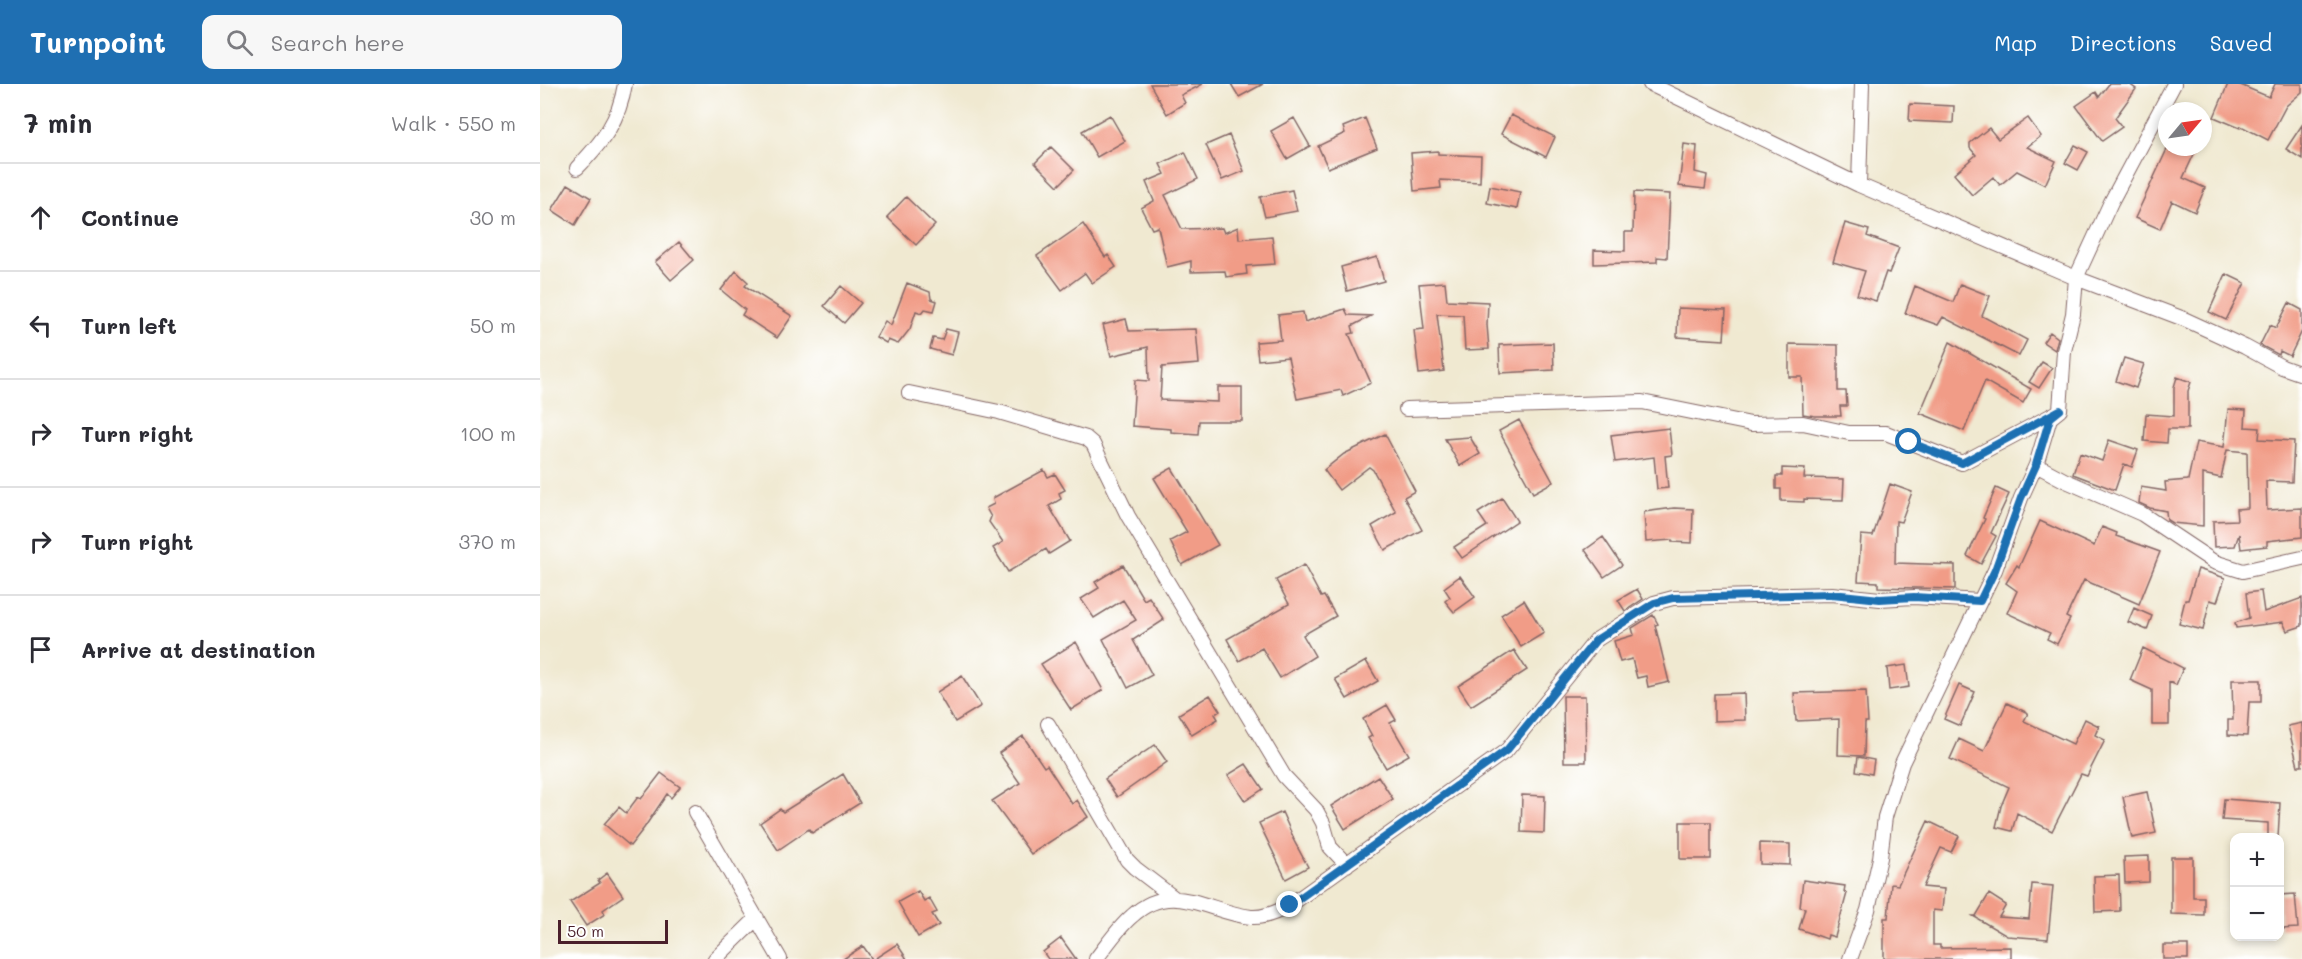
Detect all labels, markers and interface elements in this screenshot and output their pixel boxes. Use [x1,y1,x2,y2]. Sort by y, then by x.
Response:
search box [202,15,622,69]
text: Turnpoint [30,24,166,60]
icon: search [223,26,256,59]
text: Search here [271,28,405,57]
text: Map [1994,29,2037,56]
text: Directions [2070,29,2177,56]
text: Saved [2210,29,2272,56]
north arrow [2158,102,2212,156]
text: 7 min [24,106,92,140]
text: Walk · 550 m [391,110,516,136]
icon: ahead [24,201,57,234]
text: Continue [81,203,179,232]
text: 30 m [470,204,516,230]
icon: left [24,309,57,342]
text: Turn left [81,311,177,340]
text: 50 m [470,312,516,338]
icon: right [24,417,57,450]
text: Turn right [81,419,193,448]
text: 100 m [460,420,516,446]
route start [1895,428,1921,454]
icon: right [24,525,57,558]
text: Turn right [81,527,193,556]
text: 370 m [458,528,516,554]
icon: arrive [24,633,57,666]
text: Arrive at destination [81,635,316,664]
map controls [2230,833,2284,941]
button: + [2230,833,2284,887]
button: − [2230,887,2284,941]
route end [1276,891,1302,917]
scale bar [558,917,668,944]
text: 50 m [567,920,604,941]

